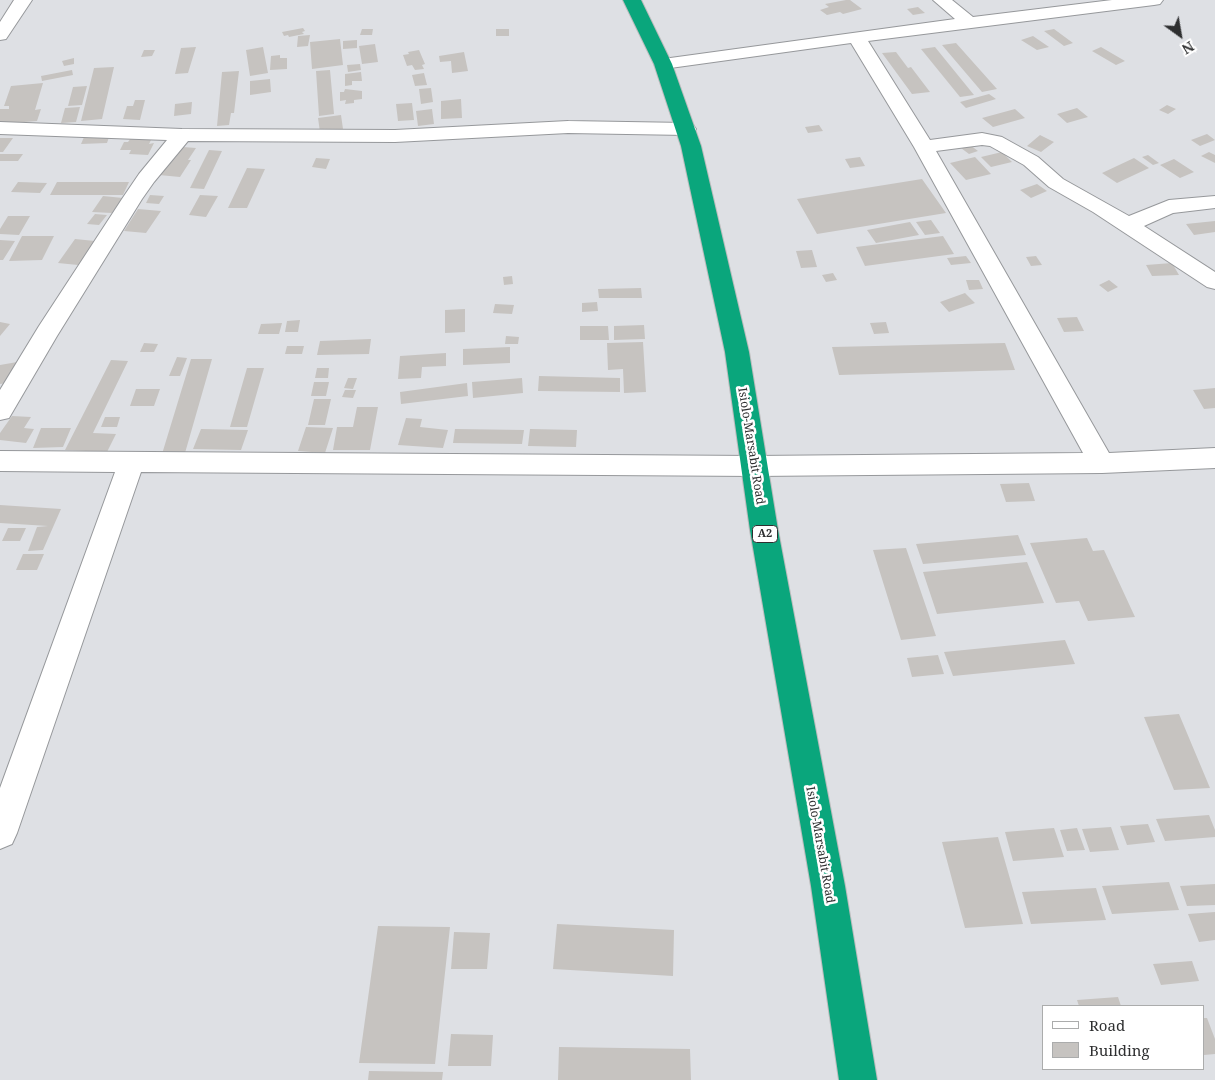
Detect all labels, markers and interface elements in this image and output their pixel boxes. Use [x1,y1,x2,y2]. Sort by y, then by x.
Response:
north arrow [1155,10,1205,60]
text: N [1179,37,1198,59]
street label: Isiolo-Marsabit Road [735,386,767,506]
road number: A2 [752,526,778,542]
street label: Isiolo-Marsabit Road [803,786,837,904]
legend [1042,1005,1205,1070]
text: Road [1089,1015,1125,1035]
text: Building [1089,1040,1150,1060]

